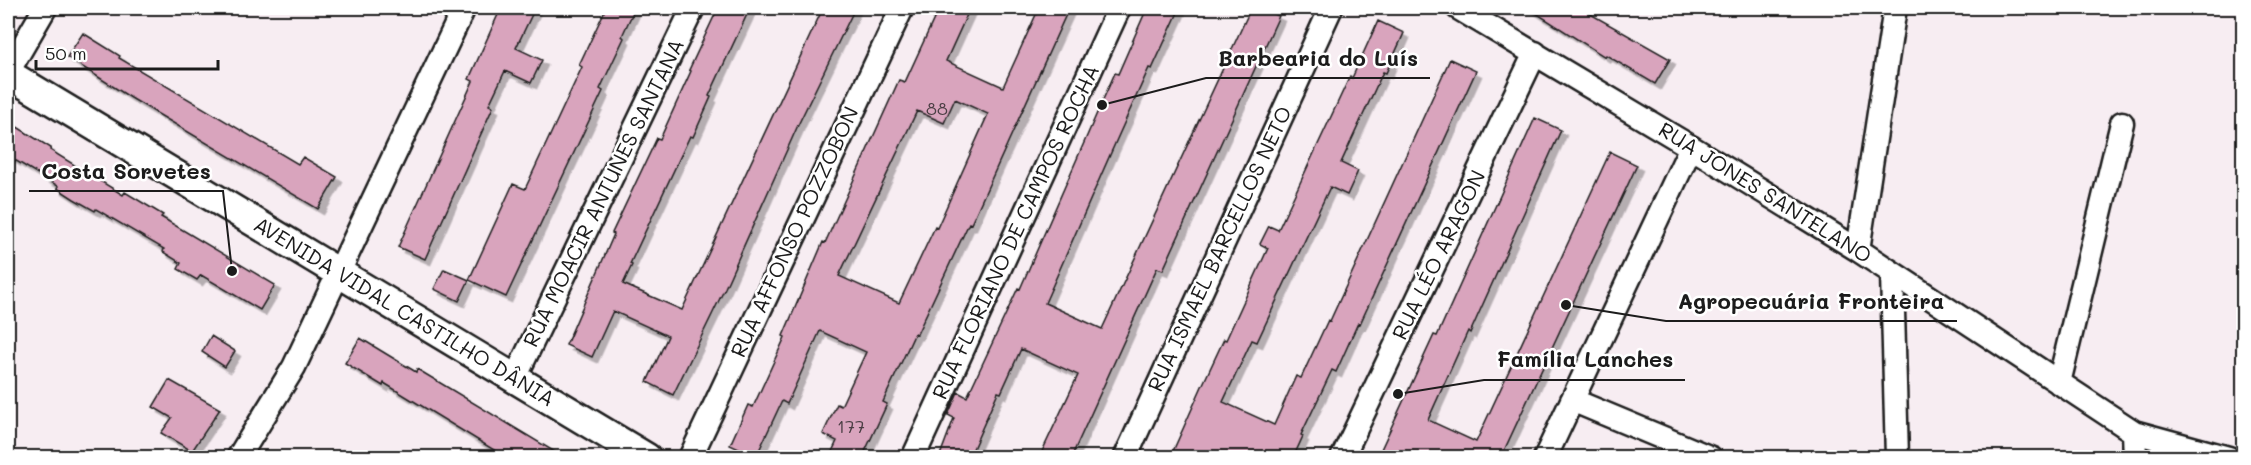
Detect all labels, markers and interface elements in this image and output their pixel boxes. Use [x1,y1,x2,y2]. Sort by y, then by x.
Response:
scale bar [36,33,218,71]
street label: RUA MOACIR ANTUNES SANTANA [516,34,689,351]
callout: Barbearia do Luís [1206,38,1430,78]
text: 50 m [45,41,87,65]
text: Barbearia do Luís [1218,43,1418,72]
street label: RUA FLORIANO DE CAMPOS ROCHA [925,60,1104,403]
house number: 88 [926,96,948,120]
street label: RUA ISMAEL BARCELLOS NETO [1140,101,1297,395]
street label: RUA AFFONSO POZZOBON [724,102,864,361]
street label: RUA JONES SANTELANO [1654,115,1877,268]
callout: Costa Sorvetes [29,151,223,191]
text: Costa Sorvetes [41,156,211,185]
street label: RUA LÉO ARAGON [1385,165,1490,344]
street label: AVENIDA VIDAL CASTILHO DÂNIA [249,210,560,412]
callout: Agropecuária Fronteira [1666,281,1957,321]
text: Agropecuária Fronteira [1678,286,1944,315]
callout: Família Lanches [1484,340,1685,380]
text: Família Lanches [1497,344,1673,373]
house number: 177 [837,414,865,438]

